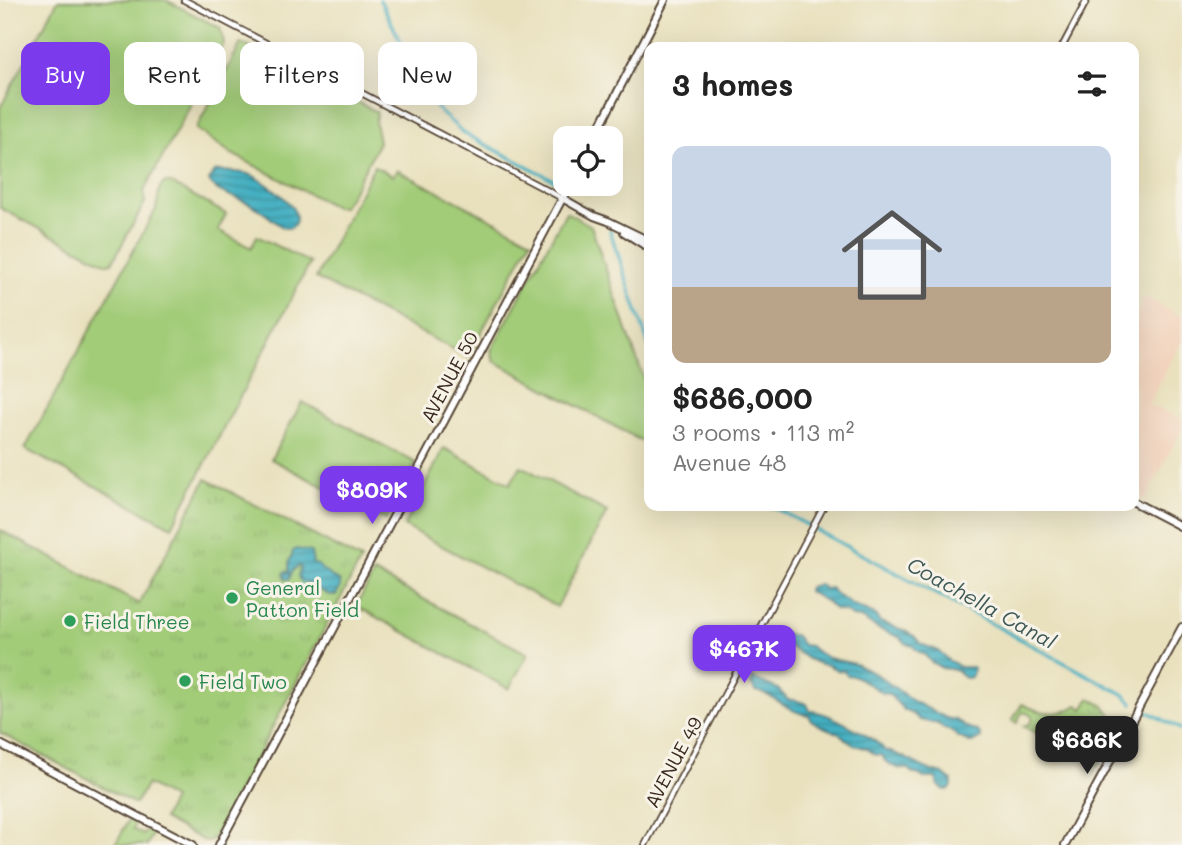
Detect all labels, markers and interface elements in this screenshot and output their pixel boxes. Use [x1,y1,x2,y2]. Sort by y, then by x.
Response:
chip: Buy [21,42,110,105]
chip: Rent [124,42,226,105]
chip: Filters [240,42,364,105]
chip: New [378,42,477,105]
text: 3 homes [672,64,793,104]
icon: filters [1073,65,1111,103]
map controls [553,126,623,196]
button: locate [553,126,623,196]
icon: home [829,192,955,318]
street label: AVENUE 50 [415,327,484,427]
text: $686,000 [672,377,813,417]
text: 3 rooms · 113 m² [672,417,854,447]
text: Avenue 48 [672,447,786,477]
pin: $809K [323,466,421,526]
text: $809K [336,474,408,504]
water label: Coachella Canal [903,550,1062,654]
place label: General Patton Field [246,575,359,622]
marker: General Patton Field [224,590,240,606]
place label: Field Three [84,609,189,634]
marker: Field Three [62,613,78,629]
pin: $467K [695,626,793,685]
text: $467K [709,633,779,663]
place label: Field Two [199,669,287,694]
marker: Field Two [177,673,193,689]
street label: AVENUE 49 [639,712,707,812]
pin: $686K [1038,716,1136,776]
text: $686K [1051,724,1123,754]

